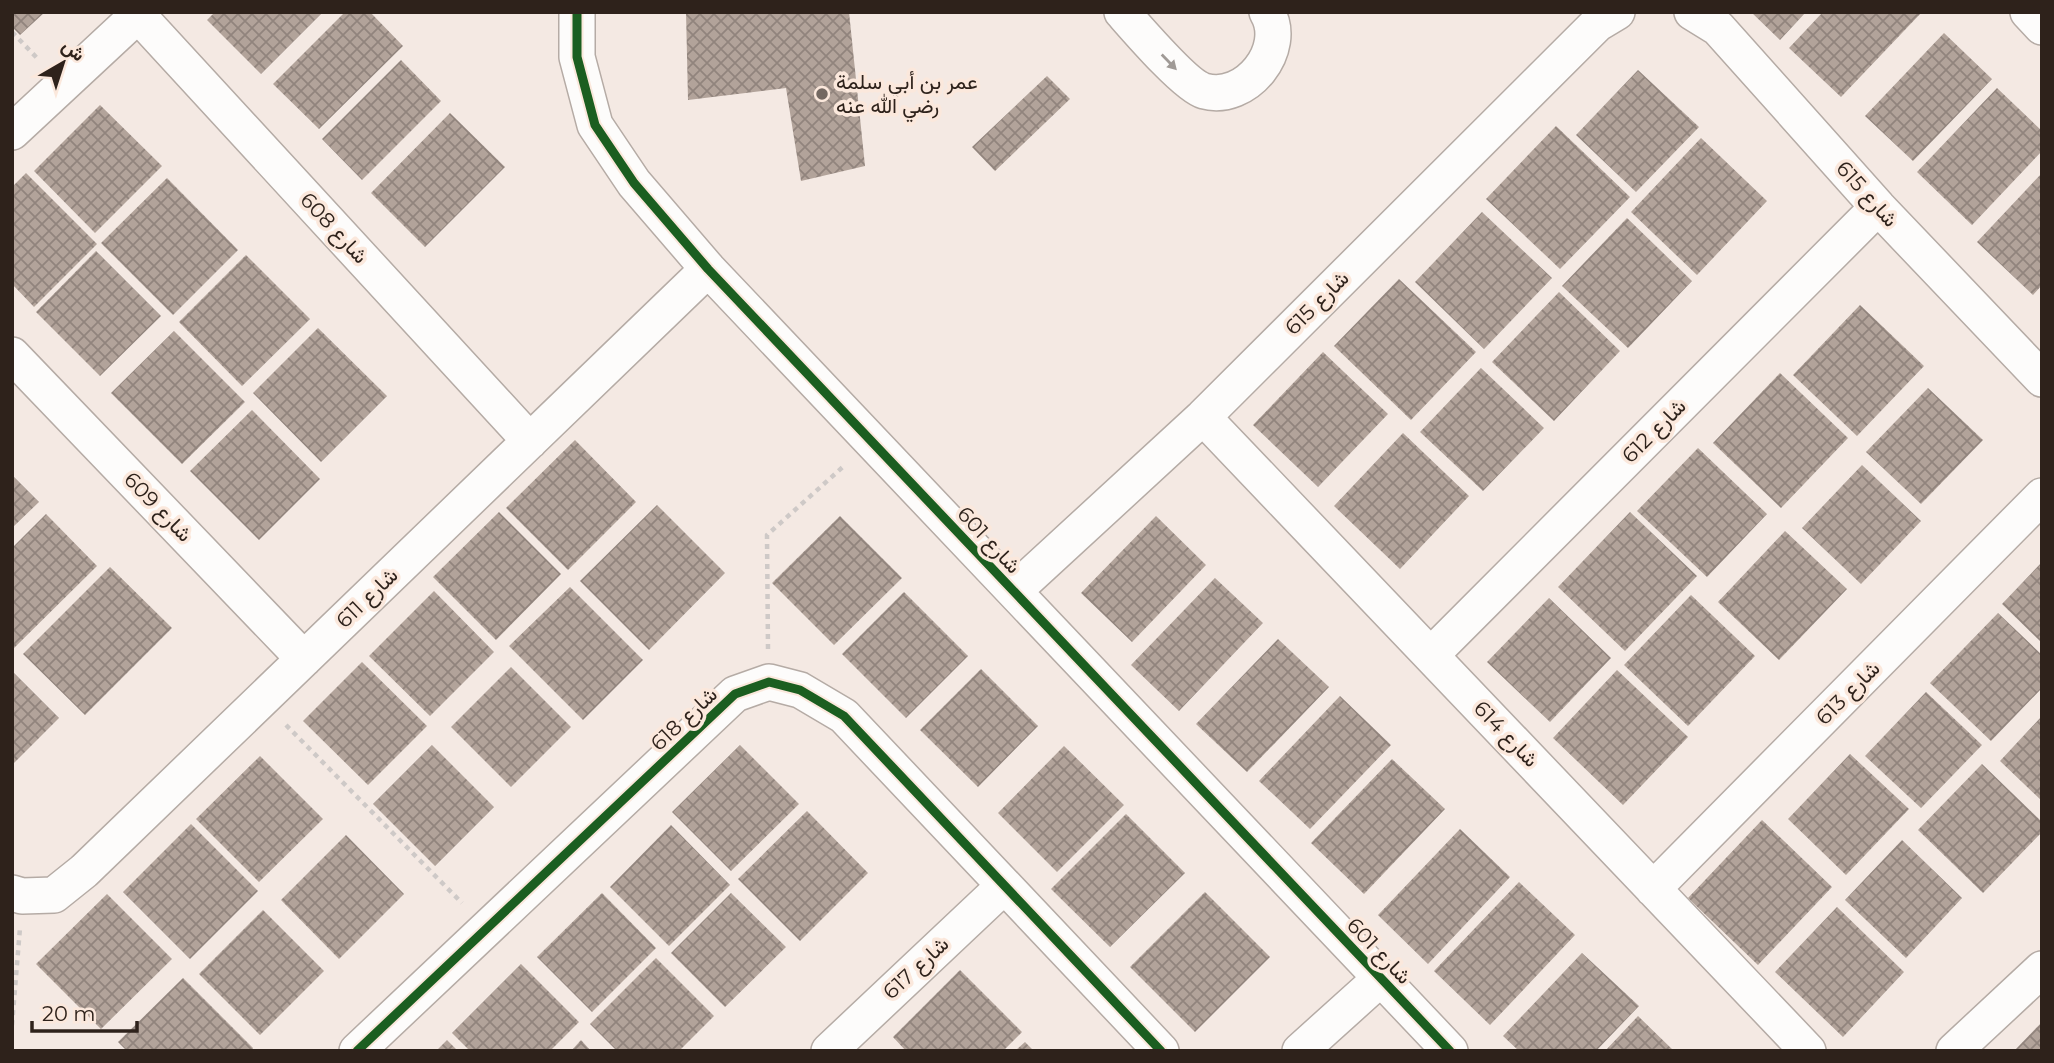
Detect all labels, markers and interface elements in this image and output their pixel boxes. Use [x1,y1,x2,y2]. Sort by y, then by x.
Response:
north arrow [28,28,98,98]
text: ش [57,34,90,66]
one-way arrow [1160,53,1177,70]
place label: عمر بن أبي سلمة رضي الله عنه [836,69,978,123]
marker: عمر بن أبي سلمة رضي الله عنه [814,86,830,102]
street label: شارع 615 [1830,156,1903,233]
street label: شارع 608 [294,187,373,270]
street label: شارع 615 [1280,266,1355,341]
street label: شارع 612 [1617,394,1692,469]
street label: شارع 609 [118,467,198,548]
street label: شارع 601 [951,501,1026,580]
street label: شارع 611 [331,562,404,634]
street label: شارع 613 [1811,656,1886,731]
street label: شارع 618 [645,682,723,757]
street label: شارع 614 [1467,695,1544,773]
street label: شارع 601 [1340,912,1417,990]
street label: شارع 617 [878,931,955,1006]
scale bar [32,990,136,1034]
text: 20 m [42,1001,96,1026]

